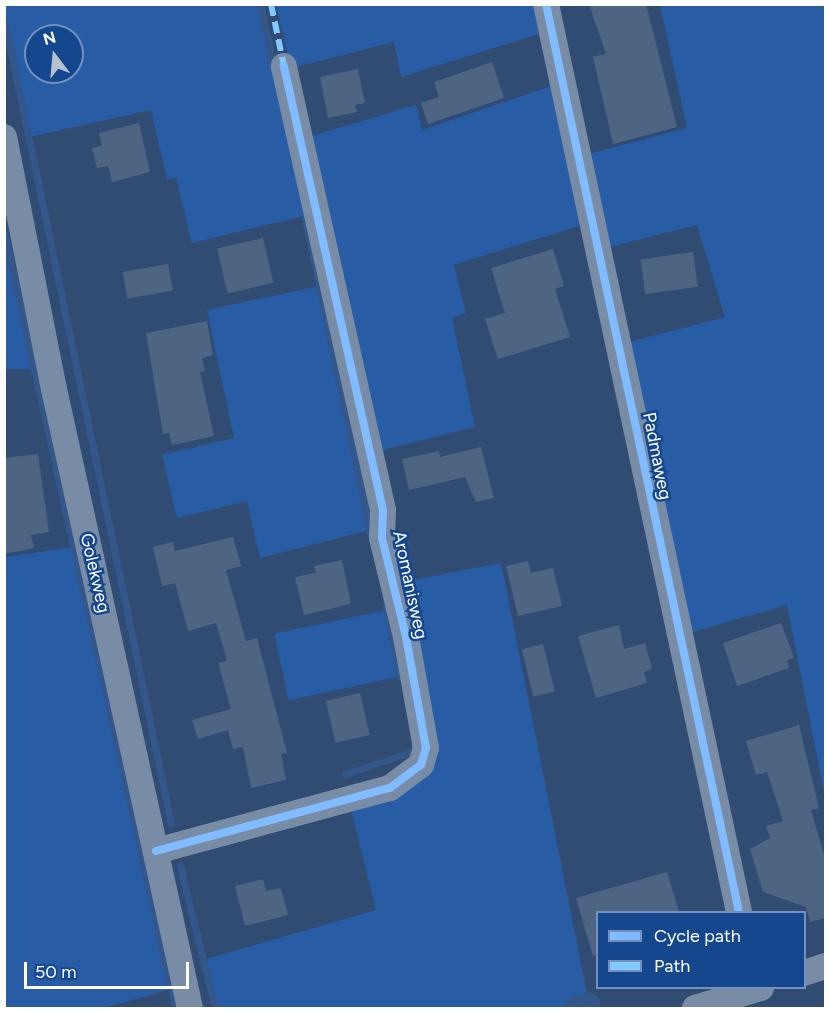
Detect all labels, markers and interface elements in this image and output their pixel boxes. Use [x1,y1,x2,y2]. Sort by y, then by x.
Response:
north arrow [24,24,84,84]
text: N [41,27,58,49]
street label: Padmaweg [638,410,676,502]
street label: Aromanisweg [388,529,432,641]
street label: Golekweg [75,531,115,615]
legend [596,911,806,989]
text: Cycle path [654,925,741,947]
scale bar [27,950,192,988]
text: Path [654,955,690,977]
text: 50 m [35,961,77,983]

